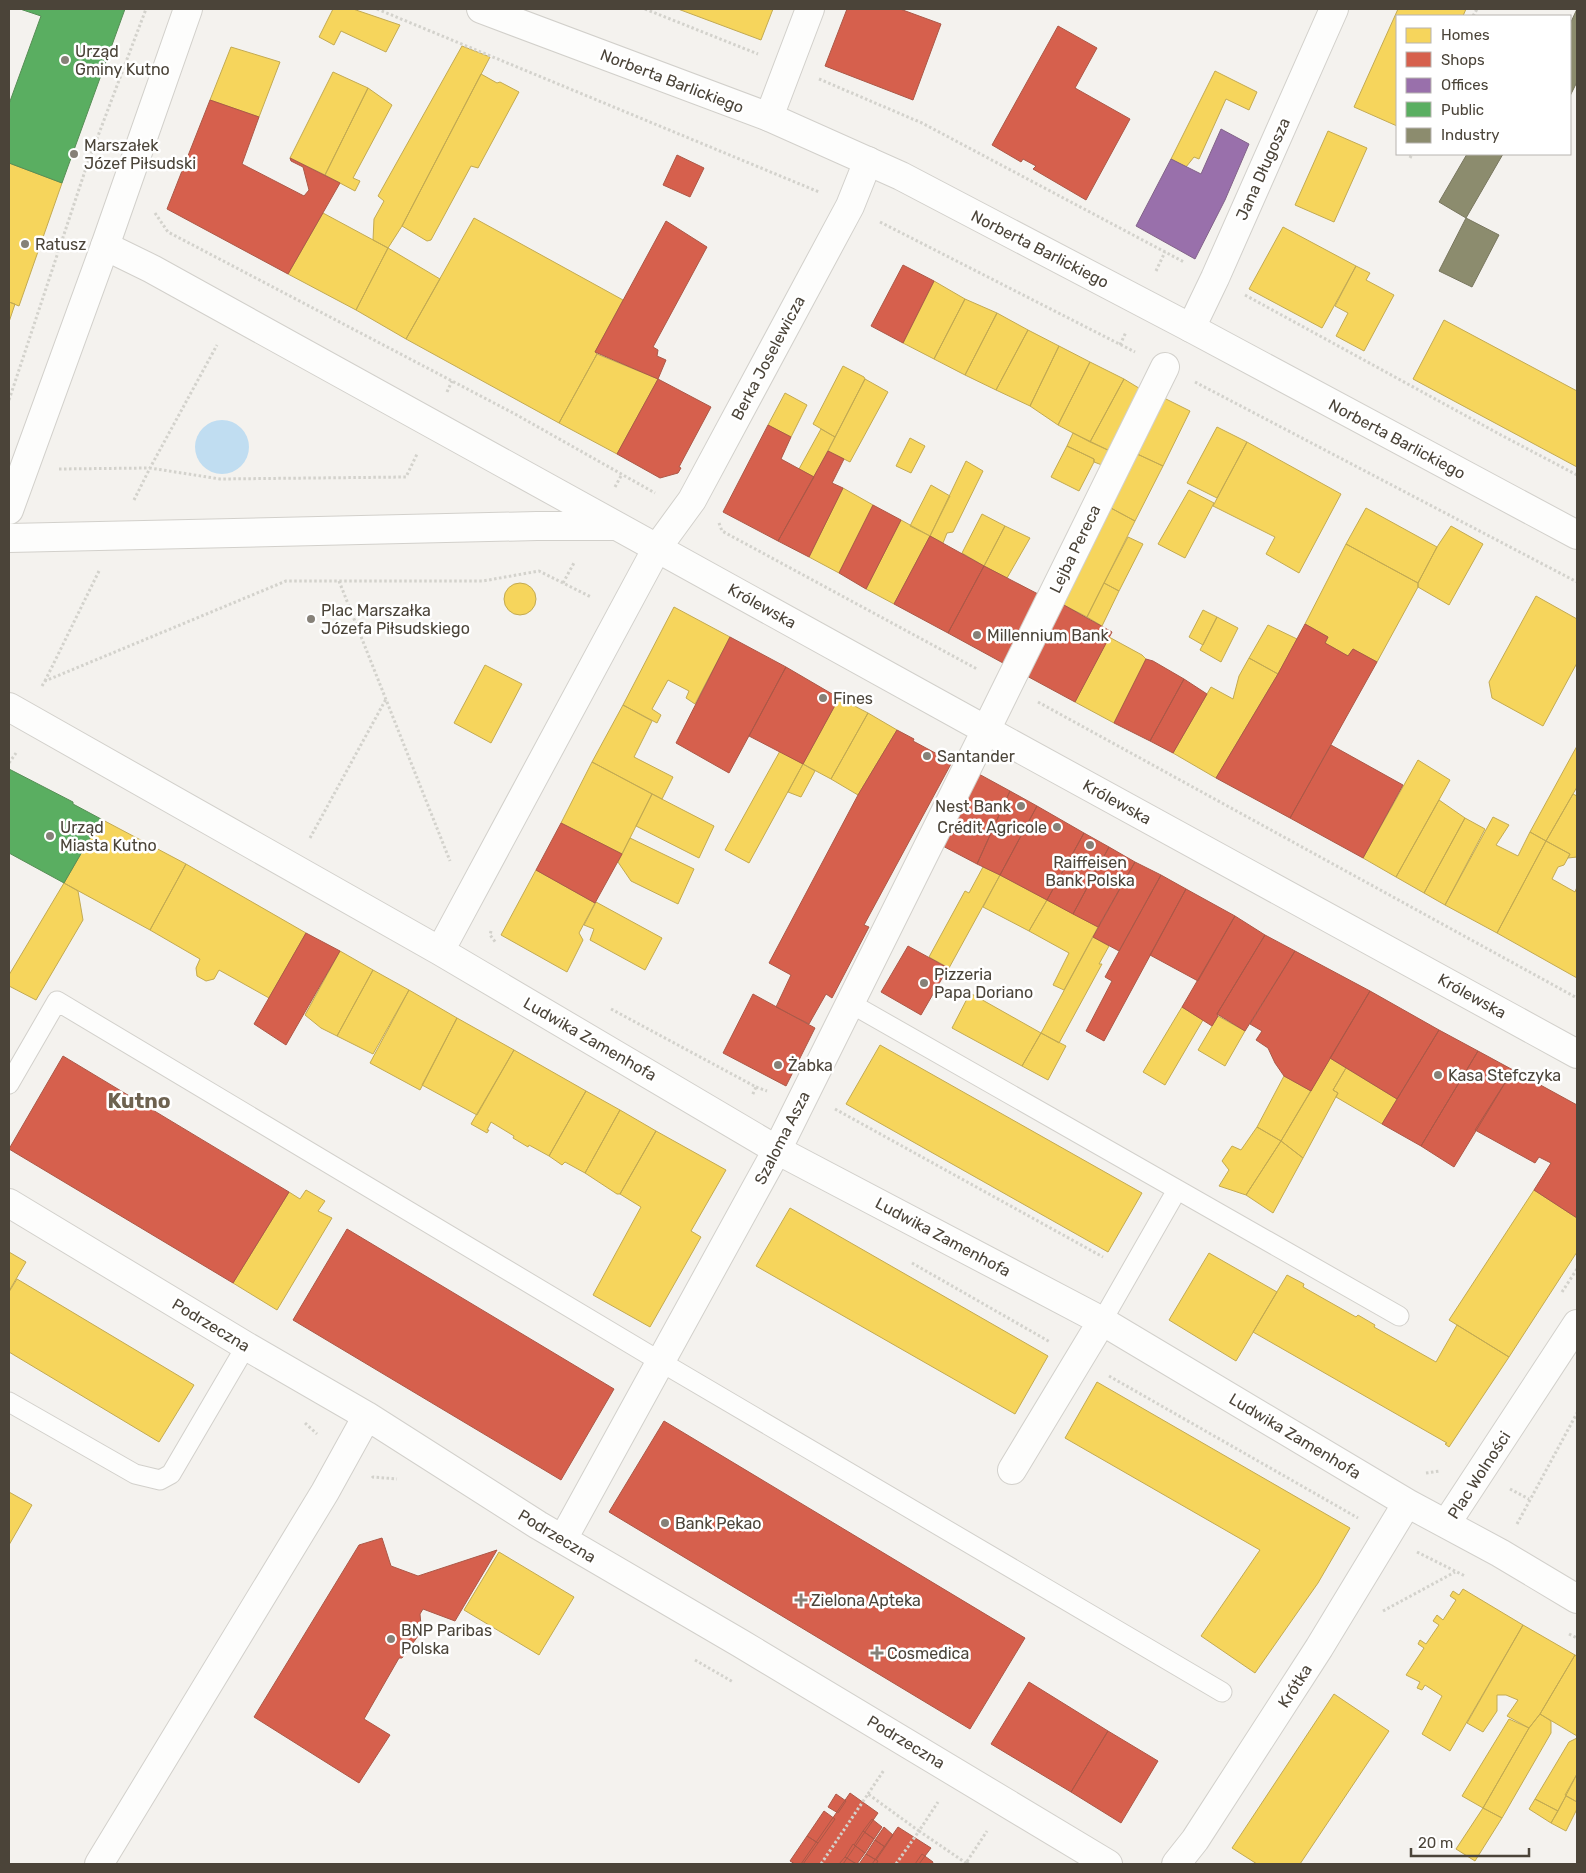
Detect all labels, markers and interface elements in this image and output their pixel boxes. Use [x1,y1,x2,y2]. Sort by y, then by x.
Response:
legend [1396,15,1571,155]
text: Homes [1441,26,1490,44]
place label: Urząd Gminy Kutno [75,42,170,79]
street label: Norberta Barlickiego [598,45,746,117]
text: Shops [1441,51,1485,69]
marker: Urząd Gminy Kutno [59,54,71,66]
text: Offices [1441,76,1489,94]
text: Public [1441,101,1484,119]
street label: Jana Długosza [1232,115,1294,223]
text: Industry [1441,126,1500,144]
place label: Marszałek Józef Piłsudski [84,136,196,173]
marker: Marszałek Józef Piłsudski [68,148,80,160]
street label: Norberta Barlickiego [968,206,1112,292]
place label: Ratusz [35,235,86,254]
marker: Ratusz [19,238,31,250]
street label: Berka Joselewicza [727,293,809,423]
street label: Norberta Barlickiego [1325,395,1469,483]
street label: Lejba Pereca [1045,502,1105,596]
street label: Królewska [725,579,799,633]
place label: Plac Marszałka Józefa Piłsudskiego [321,601,470,638]
marker: Plac Marszałka Józefa Piłsudskiego [305,613,317,625]
place label: Millennium Bank [987,626,1110,645]
marker: Millennium Bank [971,629,983,641]
place label: Fines [833,689,873,708]
marker: Fines [817,692,829,704]
place label: Santander [937,747,1015,766]
marker: Santander [921,750,933,762]
street label: Królewska [1080,775,1154,829]
place label: Nest Bank [935,797,1012,816]
marker: Nest Bank [1015,800,1027,812]
place label: Urząd Miasta Kutno [60,818,157,855]
place label: Crédit Agricole [937,818,1047,837]
marker: Crédit Agricole [1051,821,1063,833]
marker: Urząd Miasta Kutno [44,830,56,842]
marker: Raiffeisen Bank Polska [1084,839,1096,851]
place label: Raiffeisen Bank Polska [1045,853,1135,890]
place label: Pizzeria Papa Doriano [934,965,1033,1002]
street label: Królewska [1435,969,1509,1023]
marker: Pizzeria Papa Doriano [918,977,930,989]
street label: Ludwika Zamenhofa [520,993,660,1085]
place label: Żabka [788,1056,833,1075]
marker: Żabka [772,1059,784,1071]
place label: Kasa Stefczyka [1448,1066,1561,1085]
marker: Kasa Stefczyka [1432,1069,1444,1081]
district label: Kutno [107,1088,171,1113]
street label: Szaloma Asza [750,1088,814,1188]
street label: Ludwika Zamenhofa [872,1193,1014,1281]
street label: Podrzeczna [169,1294,253,1356]
street label: Ludwika Zamenhofa [1226,1389,1364,1483]
street label: Plac Wolności [1444,1428,1514,1522]
street label: Podrzeczna [515,1505,599,1567]
place label: Bank Pekao [675,1514,761,1533]
marker: Bank Pekao [659,1517,671,1529]
place label: Zielona Apteka [811,1591,921,1610]
marker: Zielona Apteka [795,1594,807,1606]
place label: BNP Paribas Polska [401,1621,492,1658]
marker: BNP Paribas Polska [385,1633,397,1645]
place label: Cosmedica [887,1644,969,1663]
marker: Cosmedica [871,1647,883,1659]
street label: Krótka [1274,1661,1316,1711]
street label: Podrzeczna [864,1711,948,1773]
scale bar [1411,1826,1528,1858]
text: 20 m [1418,1834,1453,1852]

